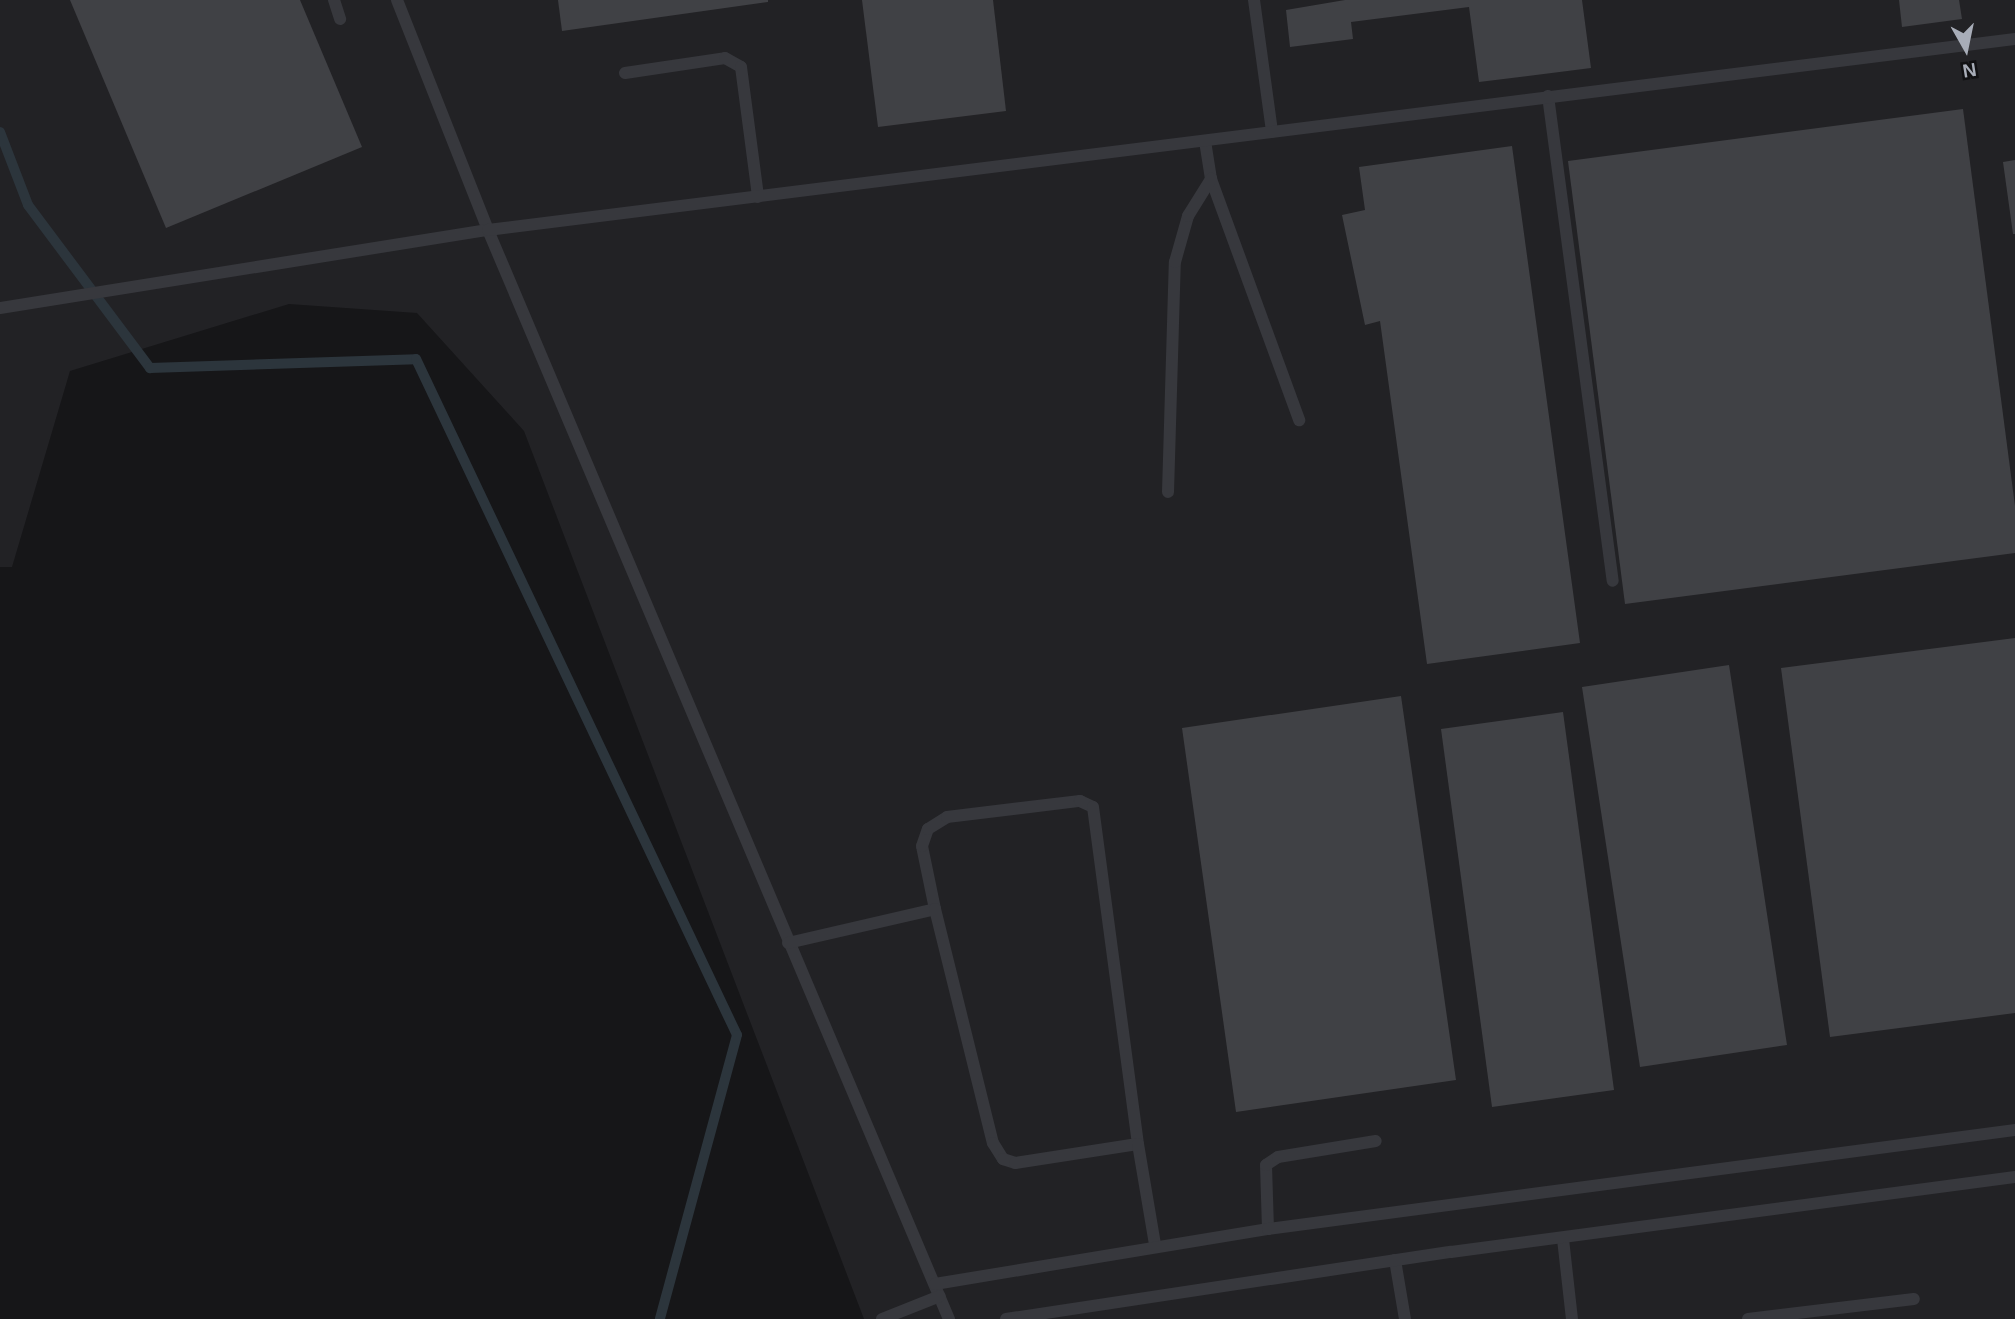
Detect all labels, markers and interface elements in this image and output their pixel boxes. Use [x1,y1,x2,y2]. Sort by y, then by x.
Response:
north arrow [1931,14,2001,84]
text: N [1961,59,1978,82]

